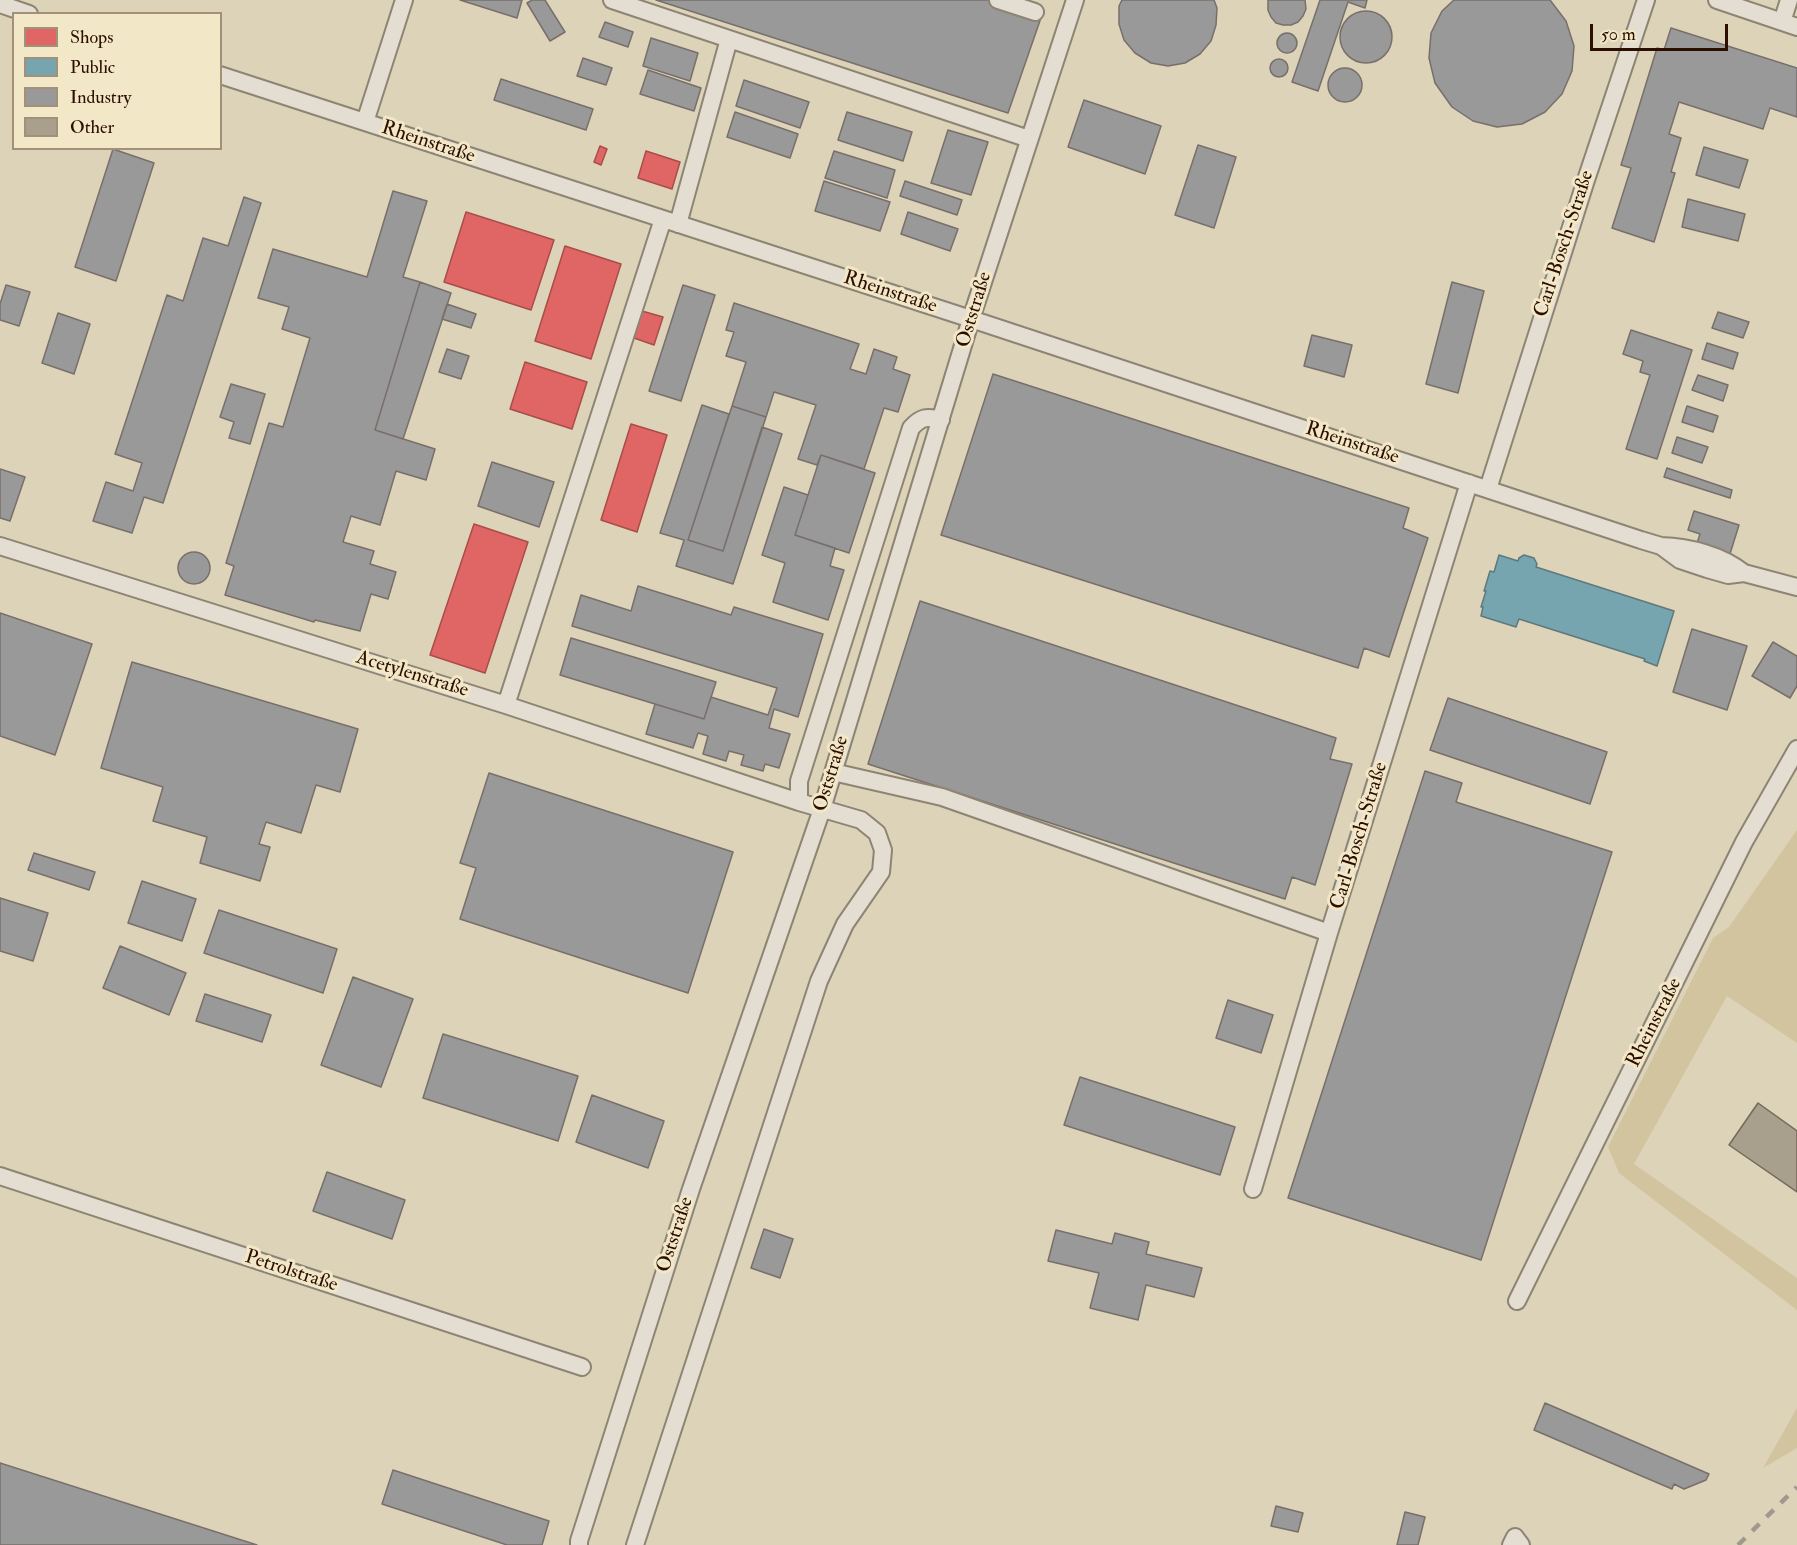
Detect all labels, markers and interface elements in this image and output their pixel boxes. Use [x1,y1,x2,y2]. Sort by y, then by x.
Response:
legend [12,12,222,150]
scale bar [1593,12,1731,50]
text: 50 m [1601,23,1636,46]
text: Shops [70,26,113,49]
text: Public [70,56,115,79]
text: Industry [70,86,131,109]
text: Other [70,116,114,139]
street label: Rheinstraße [378,117,478,169]
street label: Carl-Bosch-Straße [1530,168,1600,320]
street label: Rheinstraße [840,267,940,319]
street label: Oststraße [952,269,998,351]
street label: Rheinstraße [1302,418,1402,470]
street label: Acetylenstraße [353,647,471,703]
street label: Oststraße [809,733,855,815]
street label: Carl-Bosch-Straße [1326,759,1394,913]
street label: Rheinstraße [1622,974,1688,1072]
street label: Oststraße [653,1194,699,1276]
street label: Petrolstraße [242,1246,340,1298]

